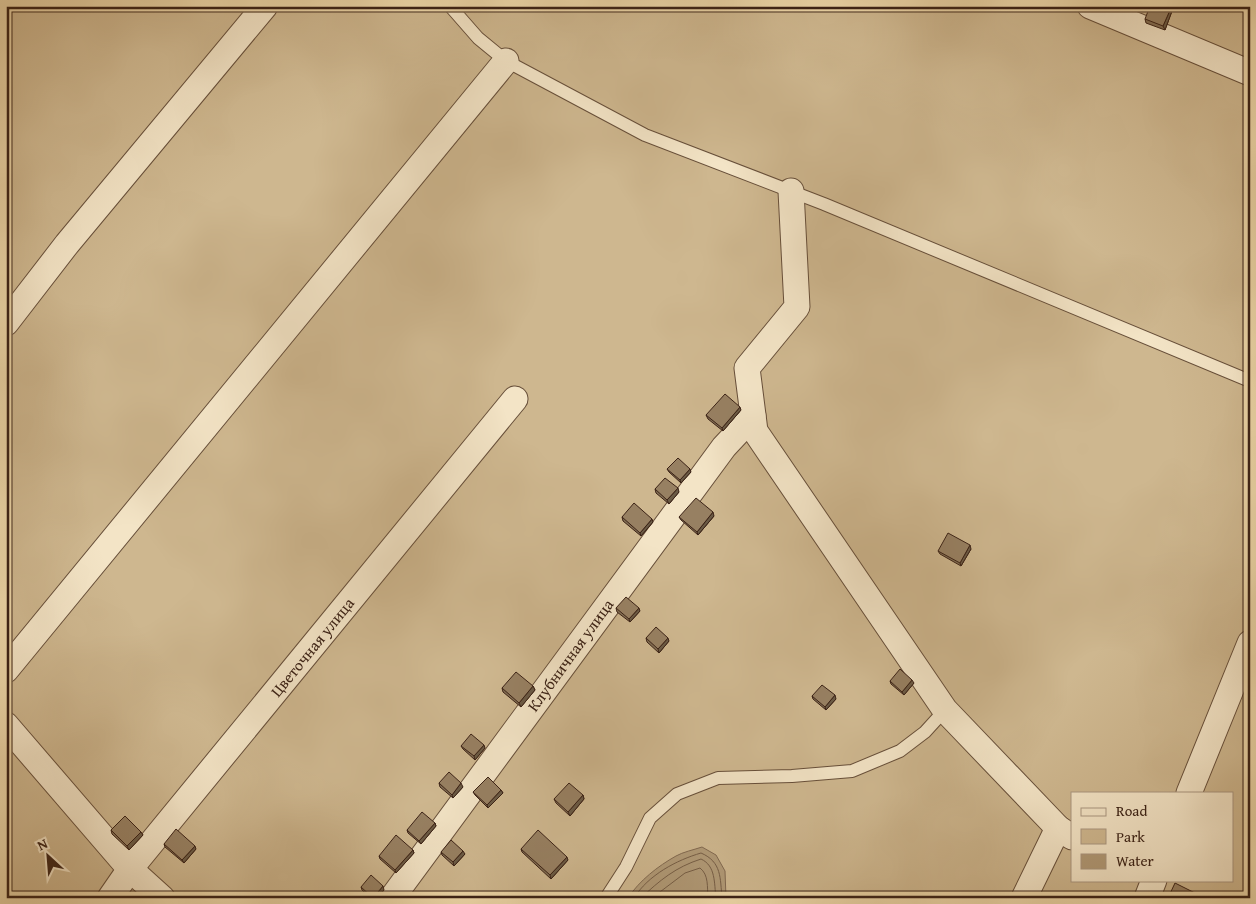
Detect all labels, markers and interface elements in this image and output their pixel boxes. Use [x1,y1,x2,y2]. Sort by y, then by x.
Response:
street label: Цветочная улица [264,592,360,702]
street label: Клубничная улица [521,593,619,716]
legend [1071,792,1234,882]
text: Road [1116,800,1147,821]
text: Park [1116,826,1145,847]
north arrow [22,832,72,882]
text: N [34,833,51,855]
text: Water [1116,850,1154,871]

